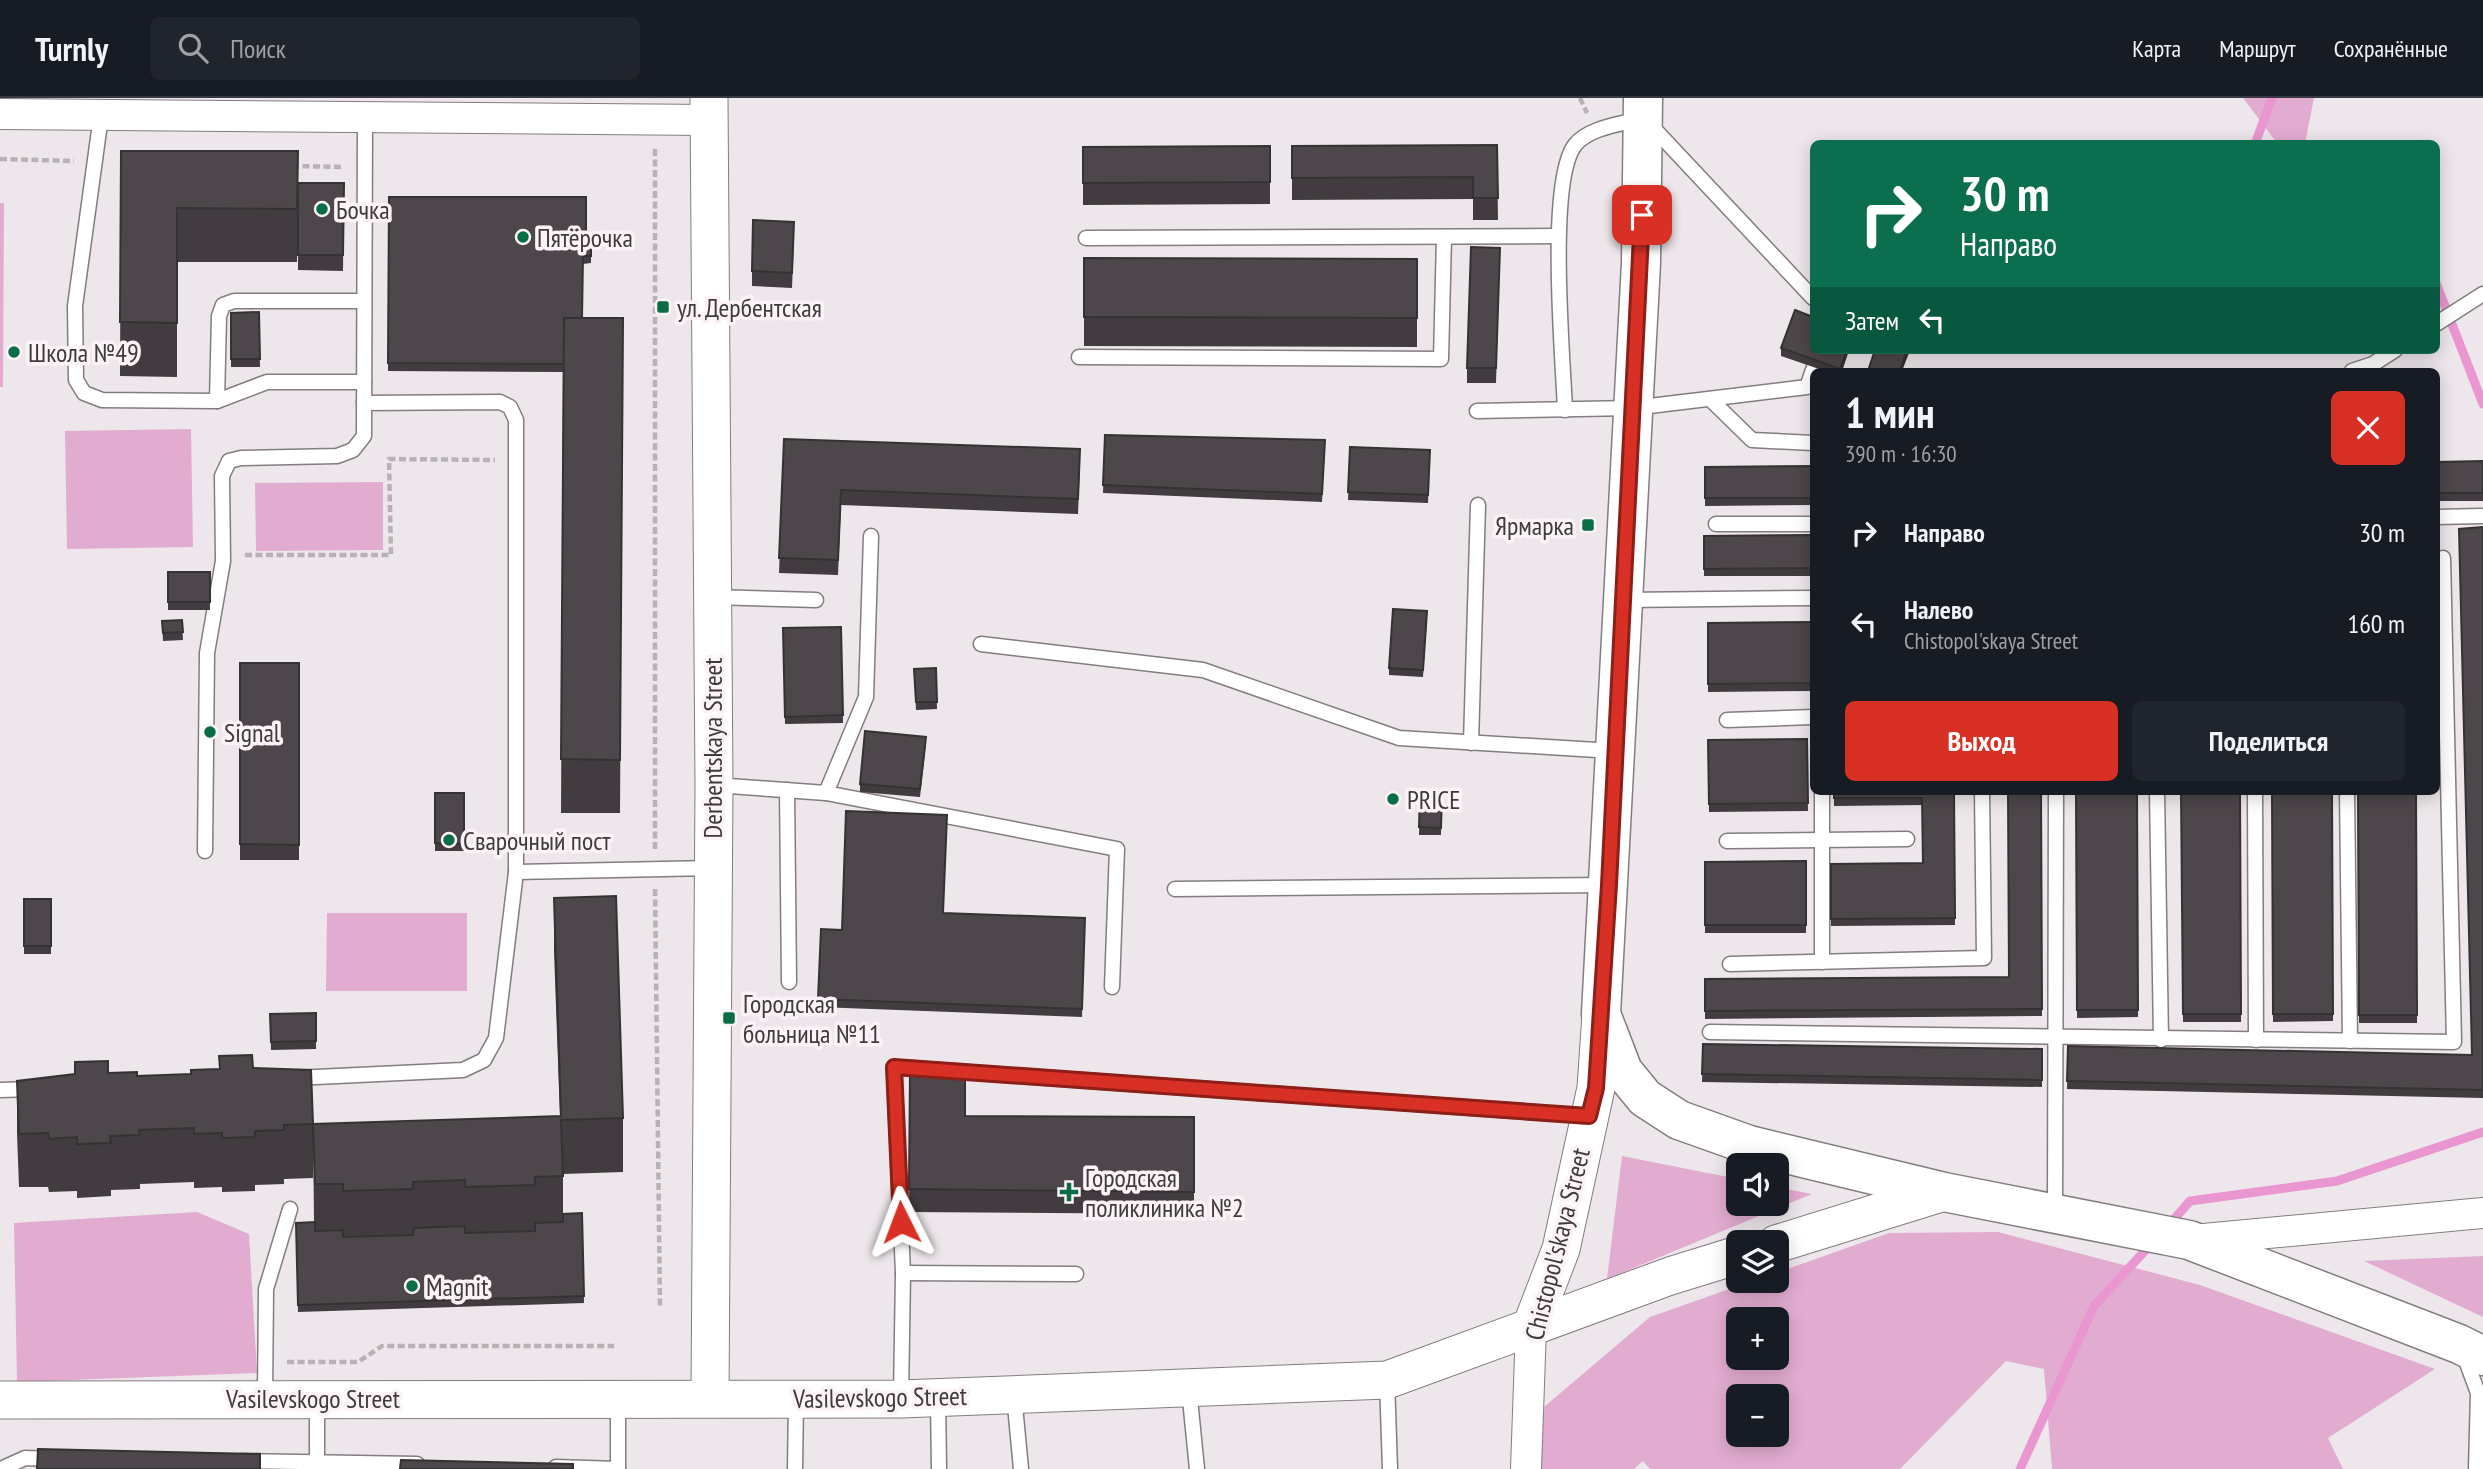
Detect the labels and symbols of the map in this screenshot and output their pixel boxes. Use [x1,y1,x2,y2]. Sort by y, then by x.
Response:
pin [1612,185,1672,245]
place label: Бочка [336,193,390,226]
marker: Бочка [314,201,330,217]
place label: Пятёрочка [537,221,633,254]
marker: Пятёрочка [515,229,531,245]
place label: ул. Дербентская [677,291,822,324]
marker: ул. Дербентская [655,299,671,315]
place label: Школа №49 [28,336,139,369]
marker: Школа №49 [6,344,22,360]
place label: Ярмарка [1495,509,1574,542]
marker: Ярмарка [1580,517,1596,533]
street label: Derbentskaya Street [696,658,729,838]
place label: Signal [224,716,280,749]
marker: Signal [202,724,218,740]
place label: PRICE [1407,783,1460,816]
marker: PRICE [1385,791,1401,807]
place label: Сварочный пост [463,824,611,857]
marker: Сварочный пост [441,832,457,848]
place label: Городская больница №11 [743,987,881,1050]
marker: Городская больница №11 [721,1010,737,1026]
street label: Chistopol'skaya Street [1517,1145,1597,1343]
place label: Городская поликлиника №2 [1085,1161,1244,1224]
marker: Городская поликлиника №2 [1059,1182,1079,1202]
position arrow [864,1185,938,1259]
place label: Magnit [426,1270,488,1303]
marker: Magnit [404,1278,420,1294]
street label: Vasilevskogo Street [792,1379,967,1415]
street label: Vasilevskogo Street [225,1382,400,1415]

